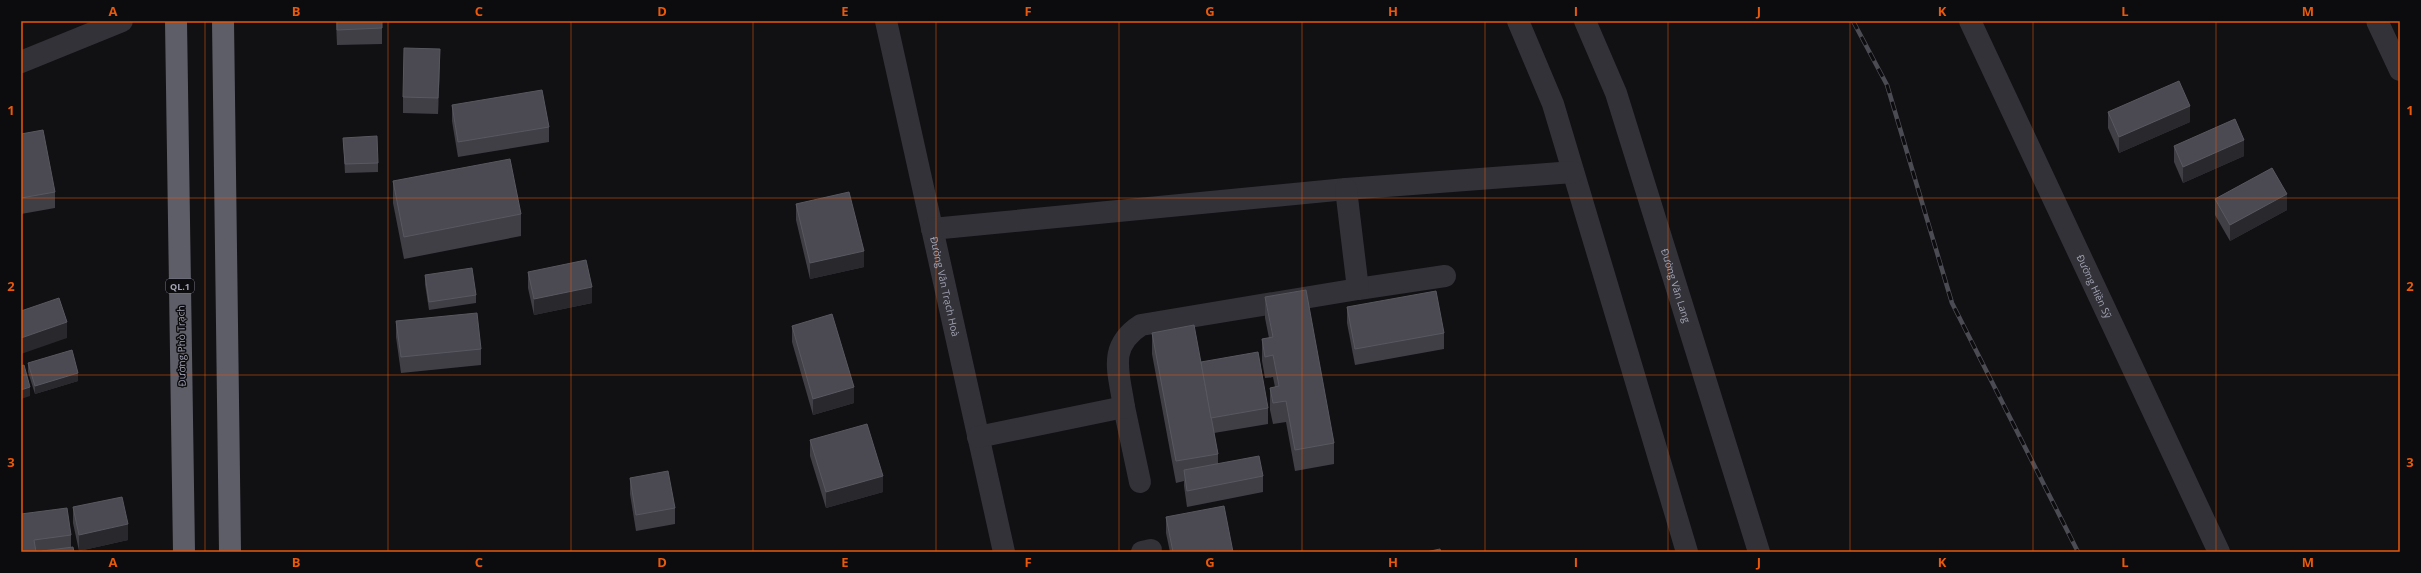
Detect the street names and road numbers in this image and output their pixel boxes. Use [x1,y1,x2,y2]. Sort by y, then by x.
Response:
street label: Đường Vân Trạch Hoà [927,235,963,338]
street label: Đường Văn Lang [1658,247,1694,325]
street label: Đường Hiền Sỹ [2073,252,2116,321]
road number: QL.1 [166,279,194,293]
street label: Đường Phò Trạch [173,305,189,387]

